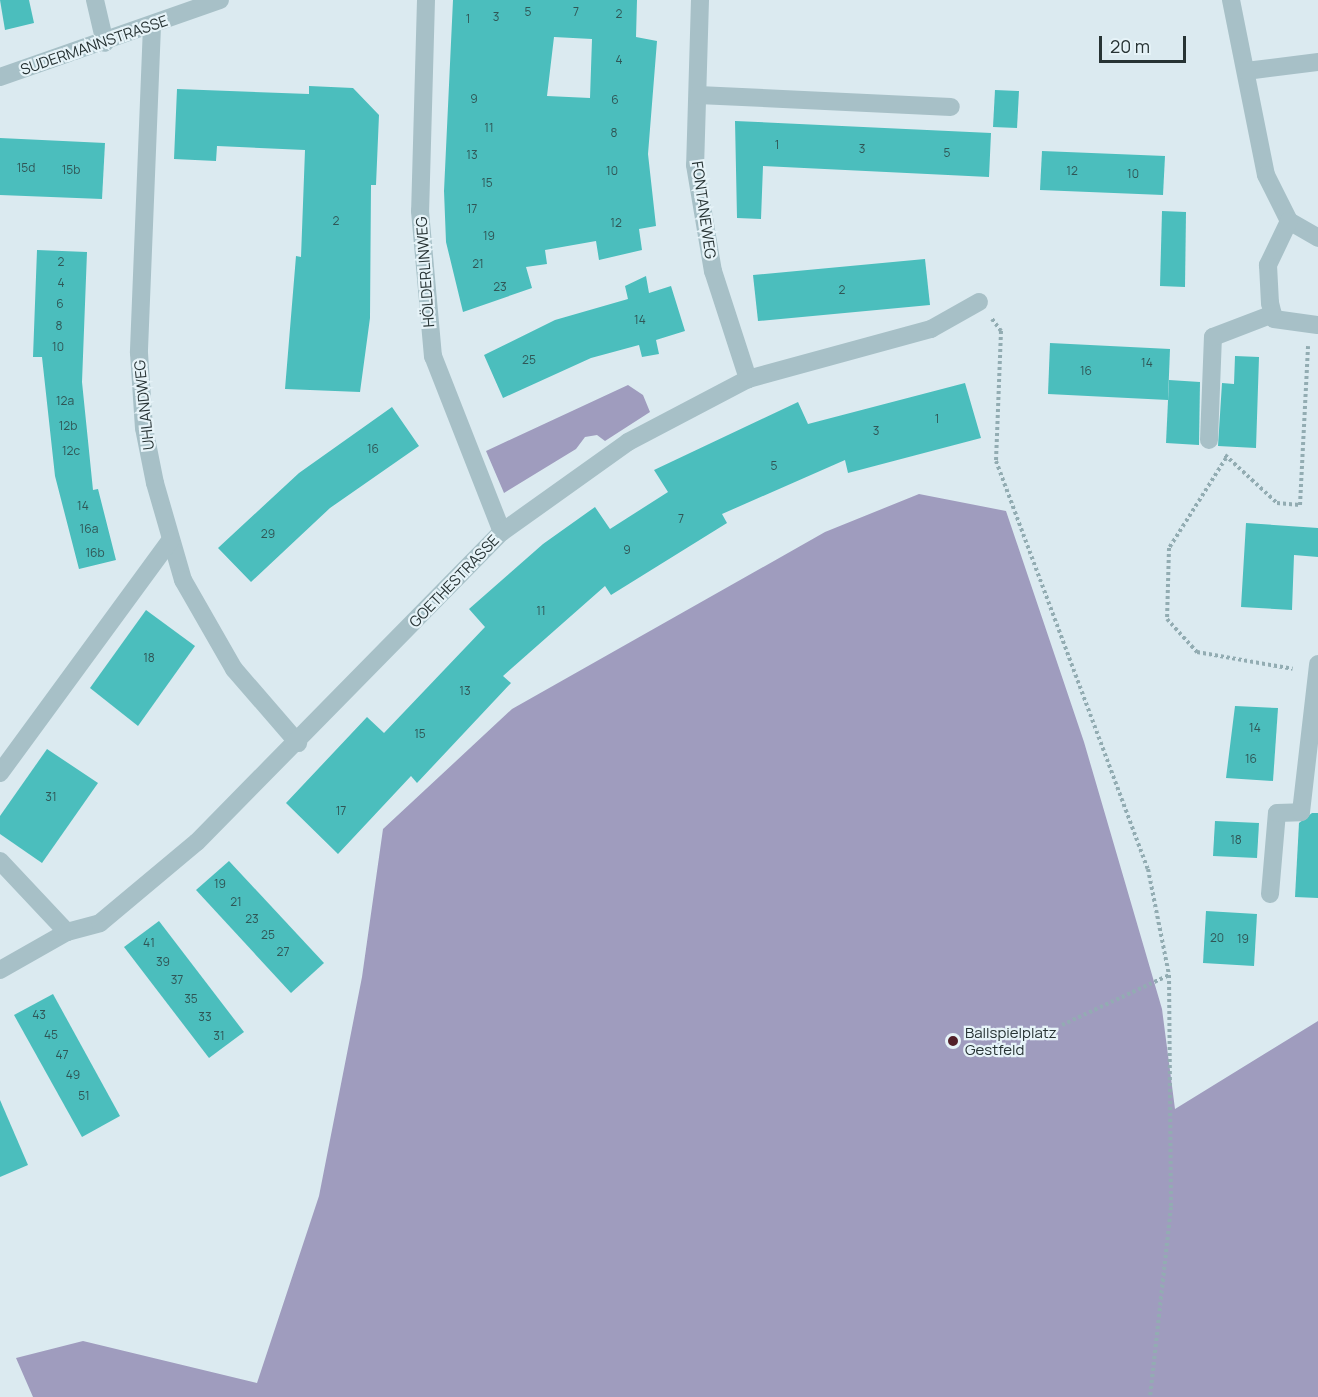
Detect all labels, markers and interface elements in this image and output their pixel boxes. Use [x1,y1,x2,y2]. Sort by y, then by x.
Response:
house number: 5 [525,5,531,19]
house number: 7 [573,5,579,19]
house number: 2 [616,7,622,21]
house number: 3 [493,10,499,24]
street label: SUDERMANNSTRASSE [18,11,170,79]
house number: 1 [466,12,470,26]
scale bar [1102,24,1189,62]
text: 20 m [1110,34,1150,58]
house number: 4 [615,53,623,67]
house number: 9 [470,92,478,106]
house number: 6 [611,93,619,107]
house number: 11 [484,121,494,135]
house number: 8 [611,126,617,140]
house number: 1 [775,138,779,152]
house number: 3 [859,142,865,156]
house number: 5 [944,146,950,160]
house number: 13 [466,148,478,162]
street label: FONTANEWEG [688,160,720,260]
house number: 15d [17,161,35,175]
house number: 15b [62,163,80,177]
house number: 10 [606,164,618,178]
house number: 12 [1066,164,1078,178]
house number: 10 [1127,167,1139,181]
house number: 15 [481,176,493,190]
house number: 17 [467,202,477,216]
house number: 2 [333,214,339,228]
street label: HÖLDERLINWEG [412,216,438,328]
house number: 12 [610,216,622,230]
house number: 19 [483,229,495,243]
house number: 2 [58,255,64,269]
house number: 21 [472,257,484,271]
house number: 4 [57,276,65,290]
house number: 23 [493,280,507,294]
house number: 2 [839,283,845,297]
house number: 6 [56,297,64,311]
house number: 14 [634,313,646,327]
house number: 8 [56,319,62,333]
house number: 10 [52,340,64,354]
house number: 25 [522,353,536,367]
house number: 14 [1141,356,1153,370]
street label: UHLANDWEG [130,359,158,451]
house number: 16 [1080,364,1092,378]
house number: 12a [56,394,74,408]
house number: 1 [935,412,939,426]
house number: 12b [59,419,77,433]
house number: 3 [873,424,879,438]
house number: 16 [367,442,379,456]
house number: 12c [62,444,80,458]
house number: 5 [771,459,777,473]
house number: 14 [77,499,89,513]
house number: 7 [678,512,684,526]
house number: 16a [80,522,98,536]
house number: 29 [261,527,275,541]
street label: GOETHESTRASSE [405,531,503,631]
house number: 9 [623,543,631,557]
house number: 16b [85,546,105,560]
house number: 11 [536,604,546,618]
house number: 18 [143,651,155,665]
house number: 13 [459,684,471,698]
house number: 14 [1249,721,1261,735]
house number: 15 [414,727,426,741]
house number: 16 [1245,752,1257,766]
house number: 31 [45,790,57,804]
house number: 17 [336,804,346,818]
house number: 18 [1230,833,1242,847]
house number: 19 [214,877,226,891]
house number: 21 [230,895,242,909]
house number: 23 [245,912,259,926]
house number: 25 [261,928,275,942]
house number: 20 [1210,931,1224,945]
house number: 19 [1237,932,1249,946]
house number: 41 [143,936,155,950]
house number: 27 [277,945,289,959]
house number: 39 [156,955,170,969]
house number: 37 [171,973,183,987]
house number: 35 [184,992,198,1006]
house number: 43 [32,1008,46,1022]
house number: 33 [198,1010,212,1024]
place label: Ballspielplatz Gestfeld [965,1023,1057,1058]
house number: 45 [44,1028,58,1042]
house number: 31 [213,1029,225,1043]
marker: Ballspielplatz Gestfeld [946,1034,960,1048]
house number: 47 [55,1048,69,1062]
house number: 49 [66,1068,80,1082]
house number: 51 [78,1089,90,1103]

